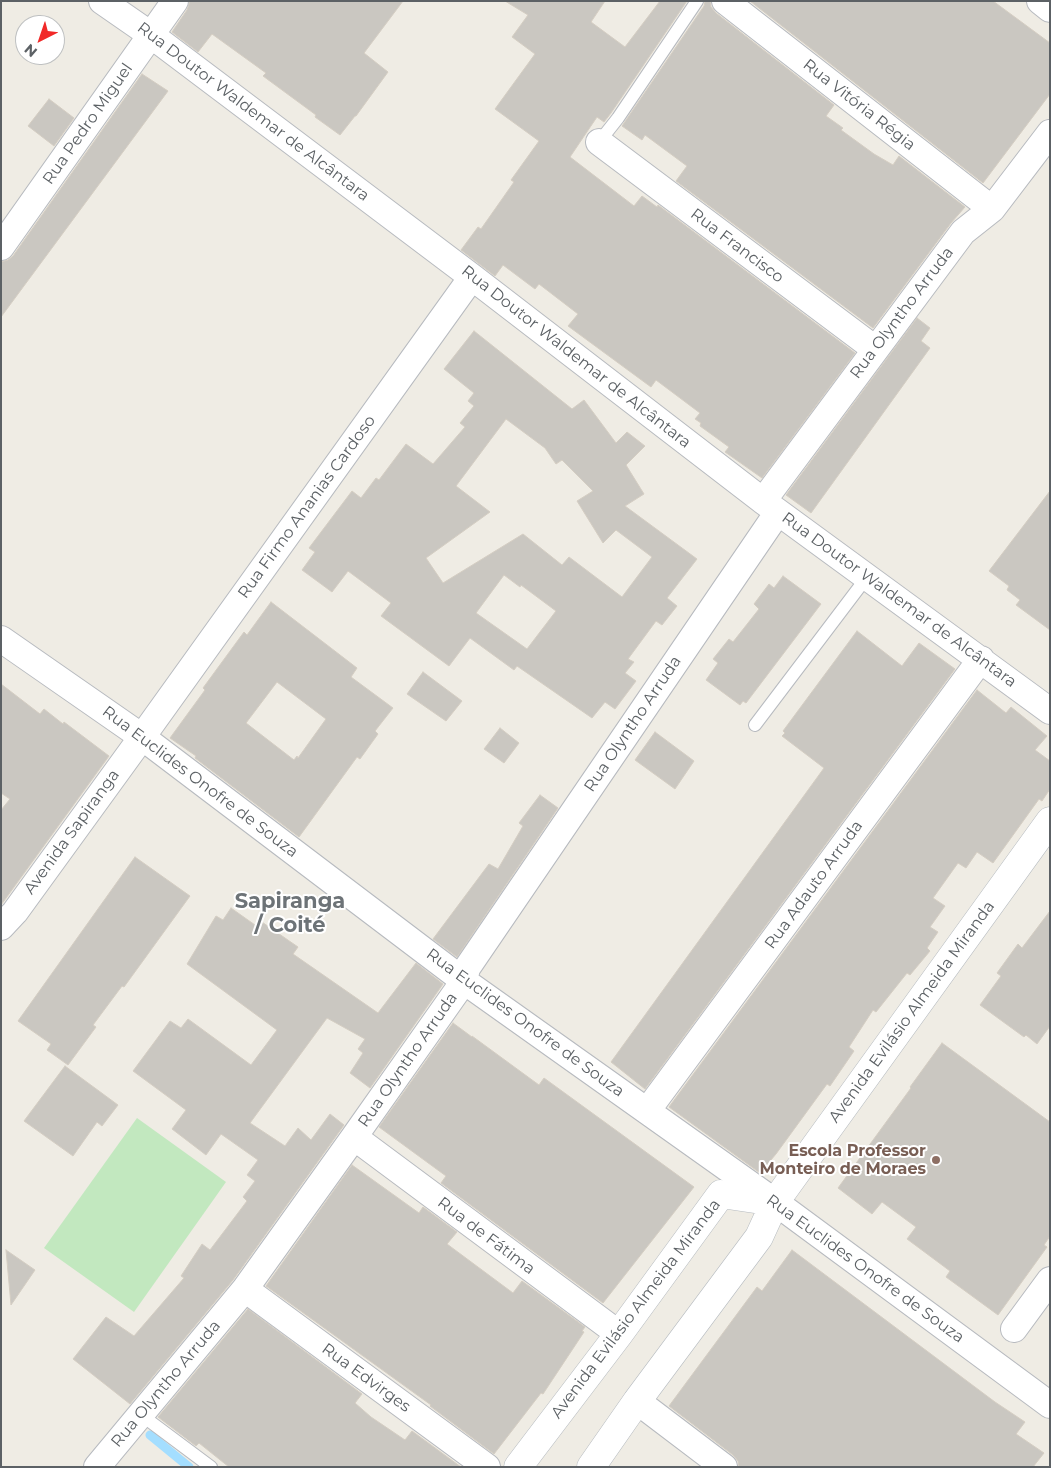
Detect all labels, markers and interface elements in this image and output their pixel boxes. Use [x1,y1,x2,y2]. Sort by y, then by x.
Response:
north arrow [15,15,65,65]
street label: Rua Doutor Waldemar de Alcântara [133,18,373,206]
text: N [21,40,41,61]
street label: Rua Vitória Régia [799,55,919,155]
street label: Rua Pedro Miguel [39,60,137,188]
street label: Rua Francisco [687,205,787,287]
street label: Rua Olyntho Arruda [846,243,958,383]
street label: Rua Doutor Waldemar de Alcântara [458,262,694,452]
street label: Rua Firmo Ananias Cardoso [234,412,380,602]
street label: Rua Doutor Waldemar de Alcântara [778,508,1020,692]
street label: Rua Olyntho Arruda [580,652,686,796]
street label: Rua Euclides Onofre de Souza [98,702,302,862]
street label: Avenida Sapiranga [20,766,124,898]
street label: Rua Adauto Arruda [761,817,867,953]
district label: Sapiranga / Coité [235,889,345,939]
street label: Avenida Evilásio Almeida Miranda [825,897,999,1127]
street label: Rua Euclides Onofre de Souza [422,945,628,1101]
street label: Rua Olyntho Arruda [354,989,462,1131]
place label: Escola Professor Monteiro de Moraes [760,1141,926,1179]
marker: Escola Professor Monteiro de Moraes [930,1154,942,1166]
street label: Rua Euclides Onofre de Souza [762,1191,968,1347]
street label: Rua de Fátima [433,1193,539,1279]
street label: Avenida Evilásio Almeida Miranda [547,1196,725,1422]
street label: Rua Olyntho Arruda [107,1317,225,1451]
street label: Rua Edvirges [318,1339,414,1417]

